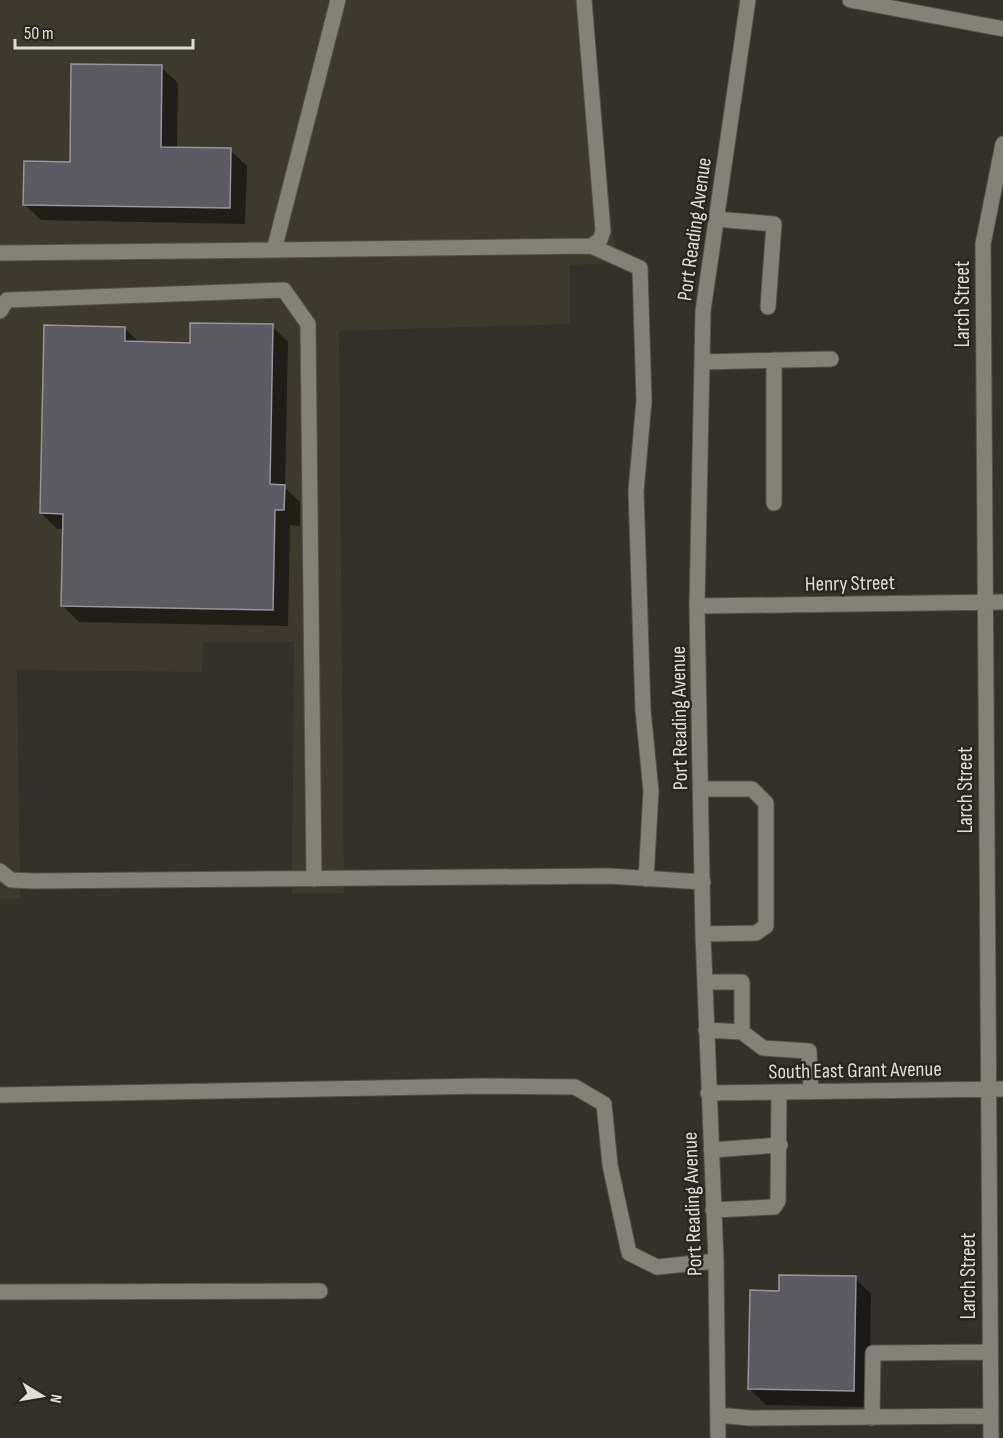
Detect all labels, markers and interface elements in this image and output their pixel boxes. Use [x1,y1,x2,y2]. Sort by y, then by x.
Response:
scale bar [15,12,194,50]
text: 50 m [24,23,54,44]
street label: Port Reading Avenue [672,156,717,302]
street label: Larch Street [950,261,975,347]
street label: Henry Street [805,570,895,597]
street label: Port Reading Avenue [666,646,693,790]
street label: Larch Street [953,747,978,833]
street label: South East Grant Avenue [768,1056,942,1085]
street label: Port Reading Avenue [677,1131,708,1277]
street label: Larch Street [956,1233,981,1319]
north arrow [12,1366,72,1426]
text: N [45,1393,65,1405]

